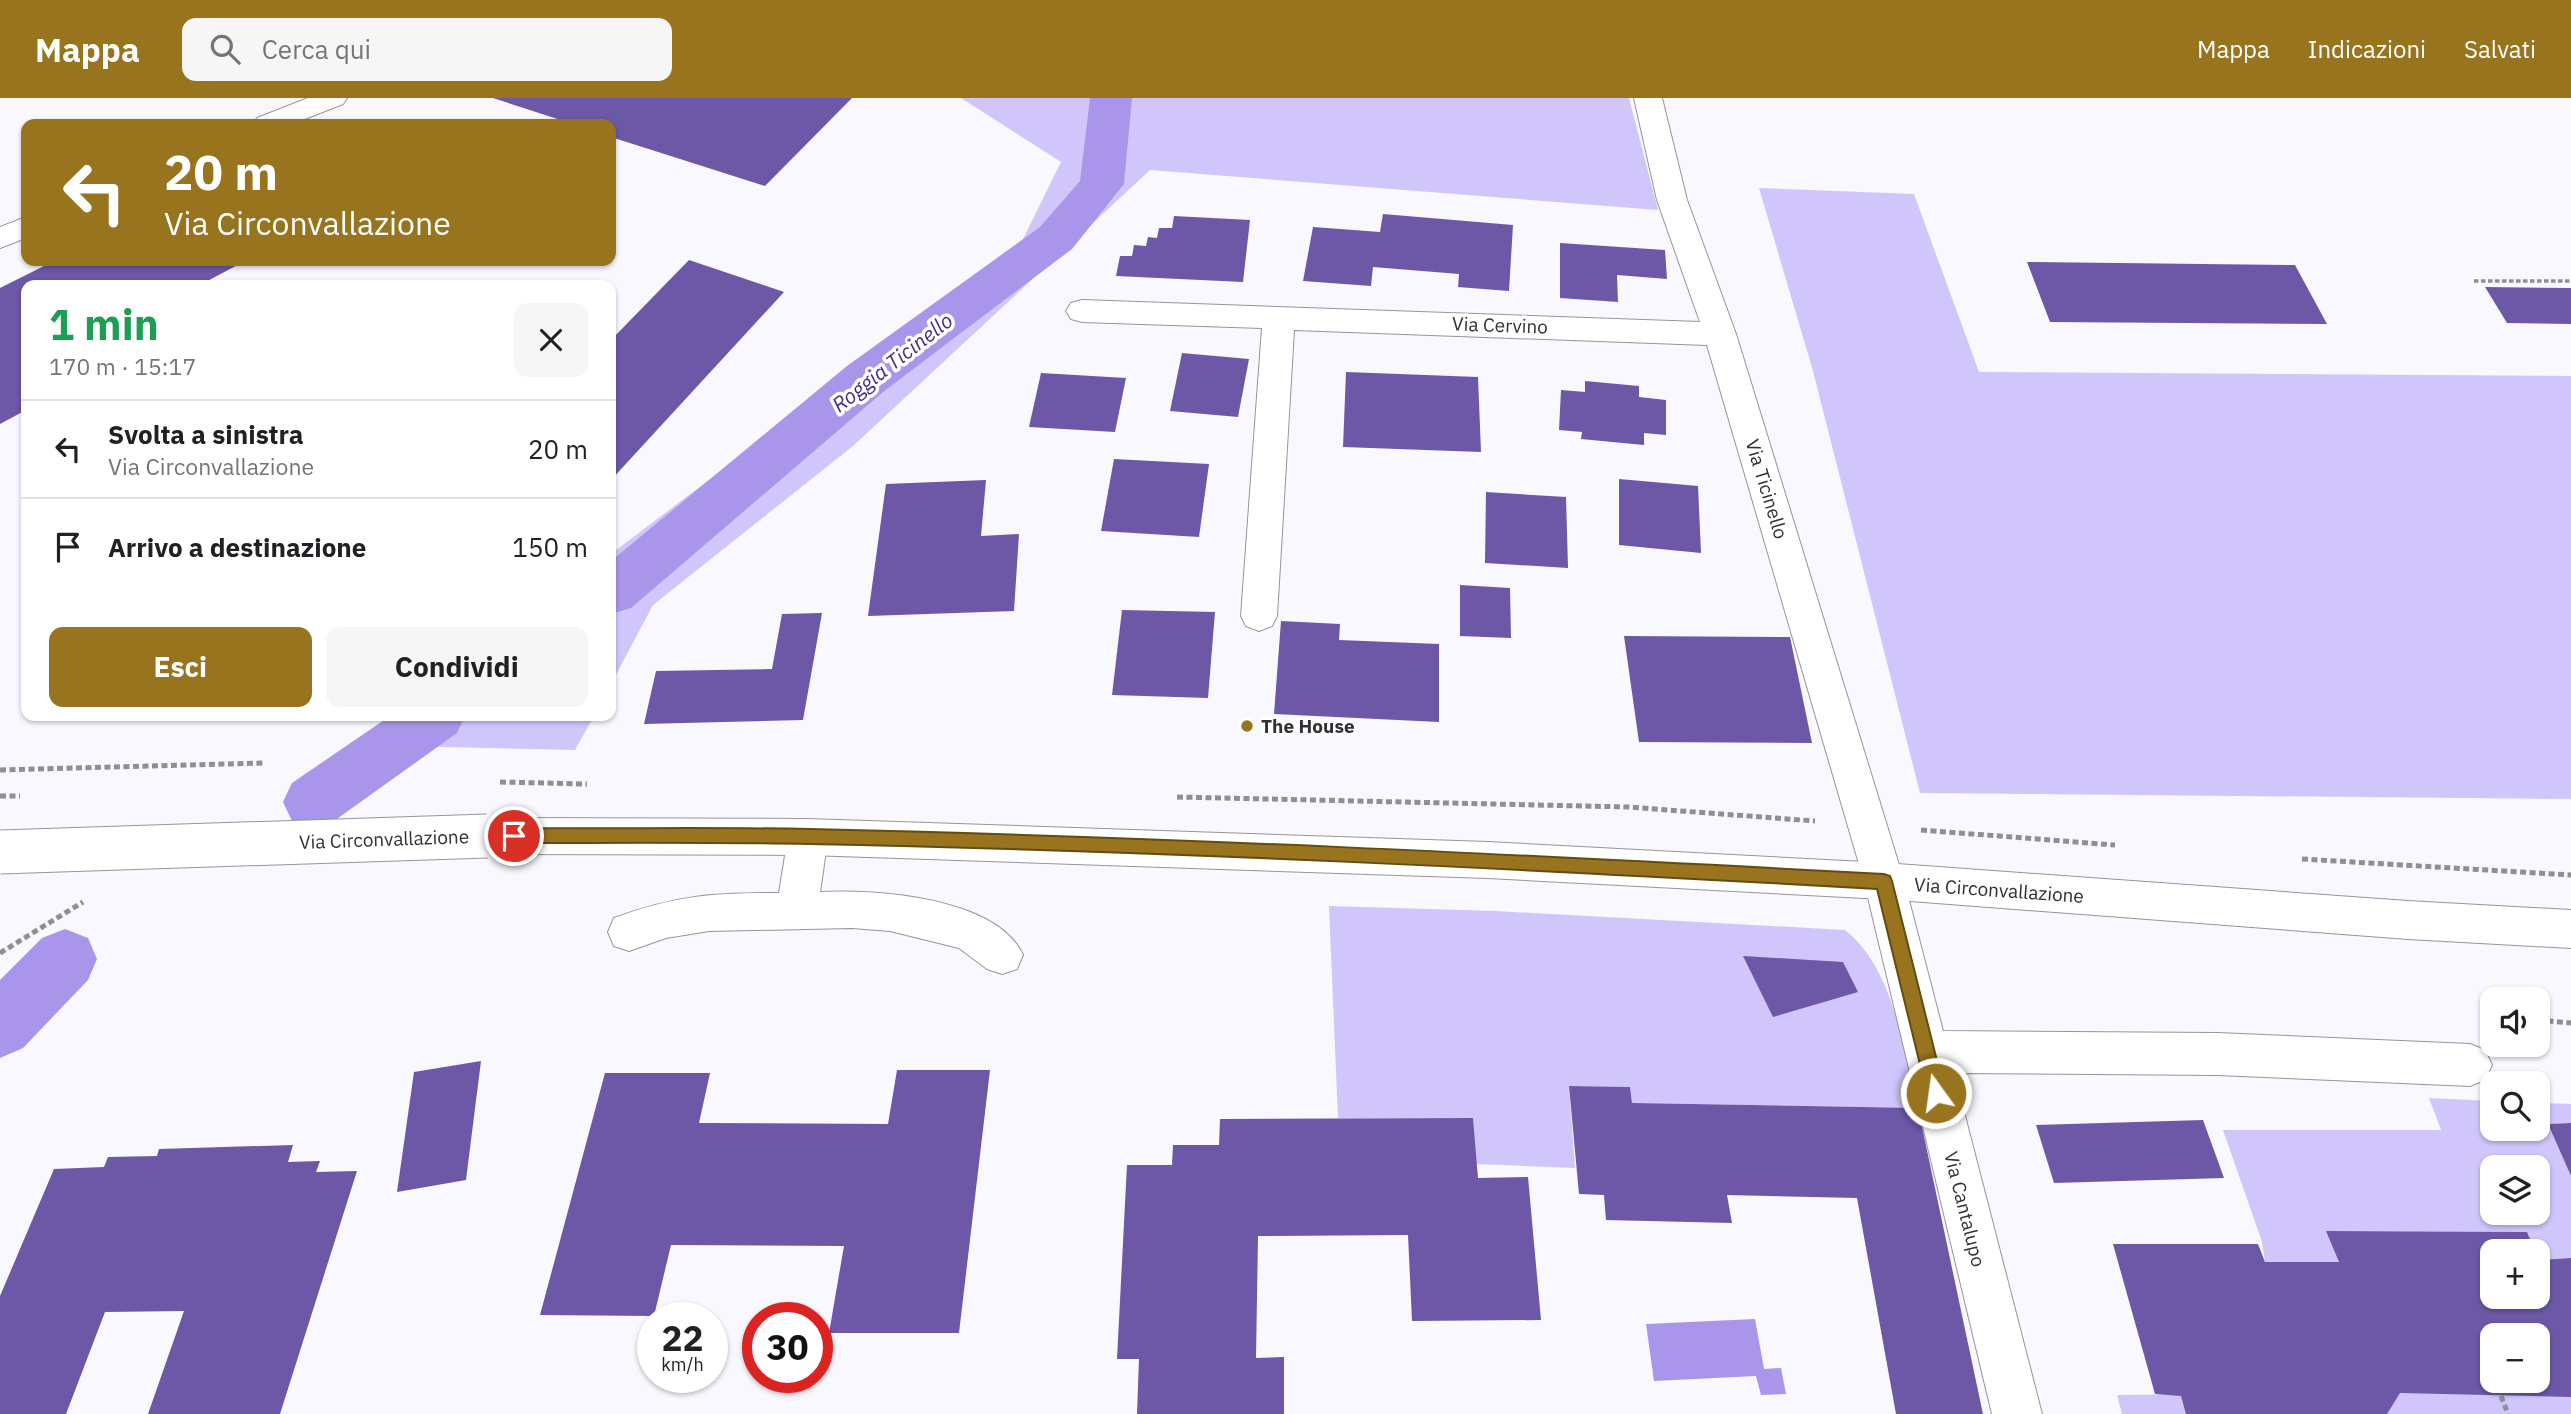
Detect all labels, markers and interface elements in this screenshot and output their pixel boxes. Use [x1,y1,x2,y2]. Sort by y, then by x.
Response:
search box [182,18,672,81]
text: Mappa [35,28,140,71]
icon: search [206,30,244,68]
text: Cerca qui [262,32,371,66]
text: Mappa [2197,33,2270,65]
text: Indicazioni [2308,33,2426,65]
text: Salvati [2464,33,2536,65]
text: 20 m [164,140,278,203]
icon: left [49,147,140,238]
text: Via Circonvallazione [164,202,451,244]
text: 1 min [49,297,159,352]
button: close [514,303,588,377]
water label: Roggia Ticinello [826,306,958,418]
street label: Via Cervino [1452,311,1548,339]
text: 170 m · 15:17 [49,351,196,381]
text: Svolta a sinistra [108,417,304,451]
icon: left [49,430,87,468]
text: 20 m [528,432,588,466]
street label: Via Ticinello [1740,436,1794,542]
text: Via Circonvallazione [108,451,314,481]
icon: arrive [49,528,87,566]
text: Arrivo a destinazione [108,530,366,564]
text: 150 m [512,530,588,564]
button: Esci [49,627,312,707]
button: Condividi [326,627,588,707]
place label: The House [1261,714,1355,738]
marker: The House [1239,718,1255,734]
pin [484,806,544,866]
icon: arrive [495,817,533,855]
street label: Via Circonvallazione [299,824,469,854]
street label: Via Circonvallazione [1913,872,2085,908]
map controls [2480,987,2550,1393]
button: sound [2480,987,2550,1057]
position arrow [1899,1056,1973,1130]
button: search [2480,1071,2550,1141]
street label: Via Cantalupo [1939,1149,1991,1269]
button: layers [2480,1155,2550,1225]
button: + [2480,1239,2550,1309]
speed limit sign: 30 [742,1302,833,1393]
text: 22 [661,1315,704,1361]
button: − [2480,1323,2550,1393]
text: km/h [661,1353,704,1376]

